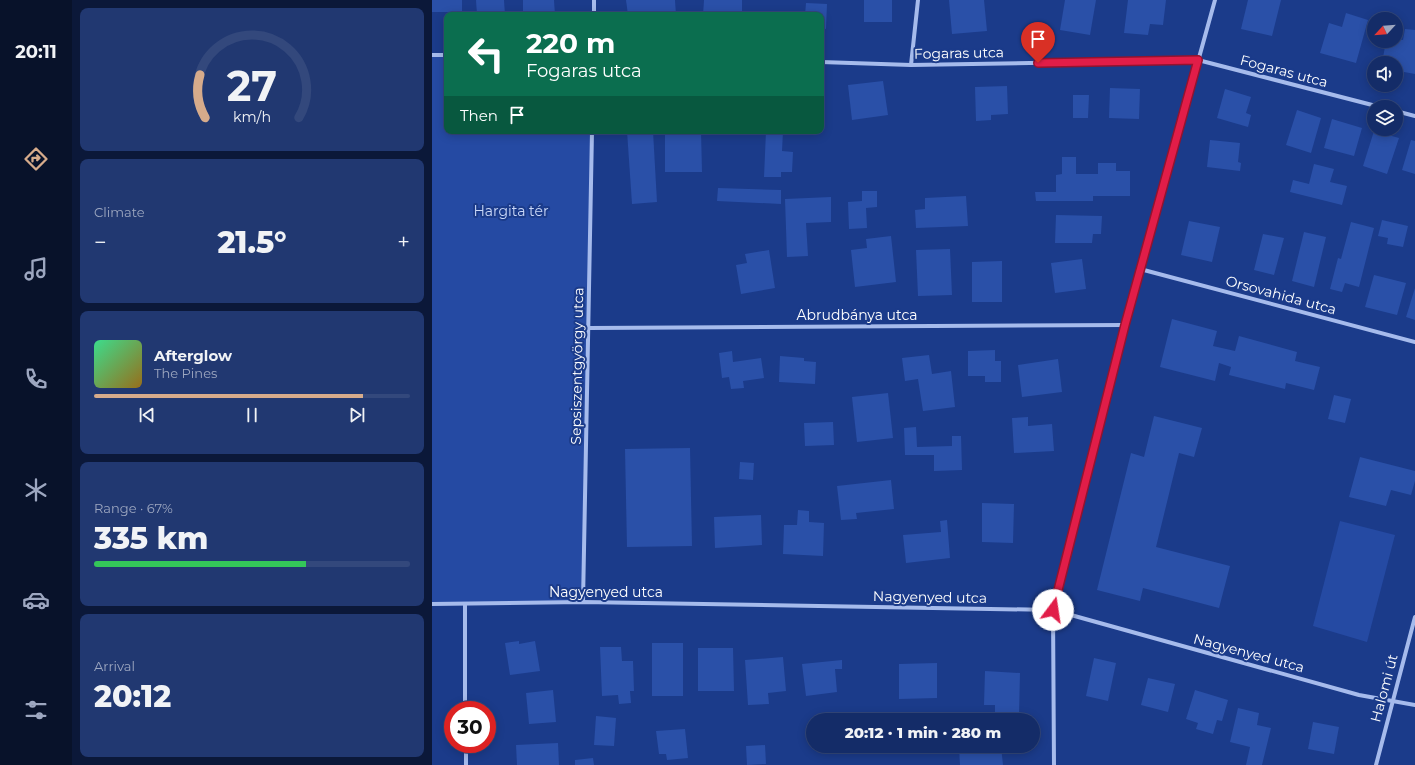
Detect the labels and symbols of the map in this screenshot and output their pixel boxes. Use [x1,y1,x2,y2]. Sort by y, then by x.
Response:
north arrow [1367,12,1403,48]
pin [1021,22,1055,63]
street label: Fogaras utca [914,43,1004,63]
street label: Fogaras utca [1238,51,1330,91]
park label: Hargita tér [473,202,549,220]
street label: Orsovahida utca [1224,272,1338,318]
street label: Sepsiszentgyörgy utca [567,287,587,445]
street label: Abrudbánya utca [796,306,918,324]
street label: Nagyenyed utca [549,583,663,601]
street label: Nagyenyed utca [873,587,987,607]
position arrow [1032,589,1074,631]
street label: Nagyenyed utca [1192,630,1306,676]
street label: Halomi út [1366,652,1402,724]
speed limit sign: 30 [444,701,496,753]

